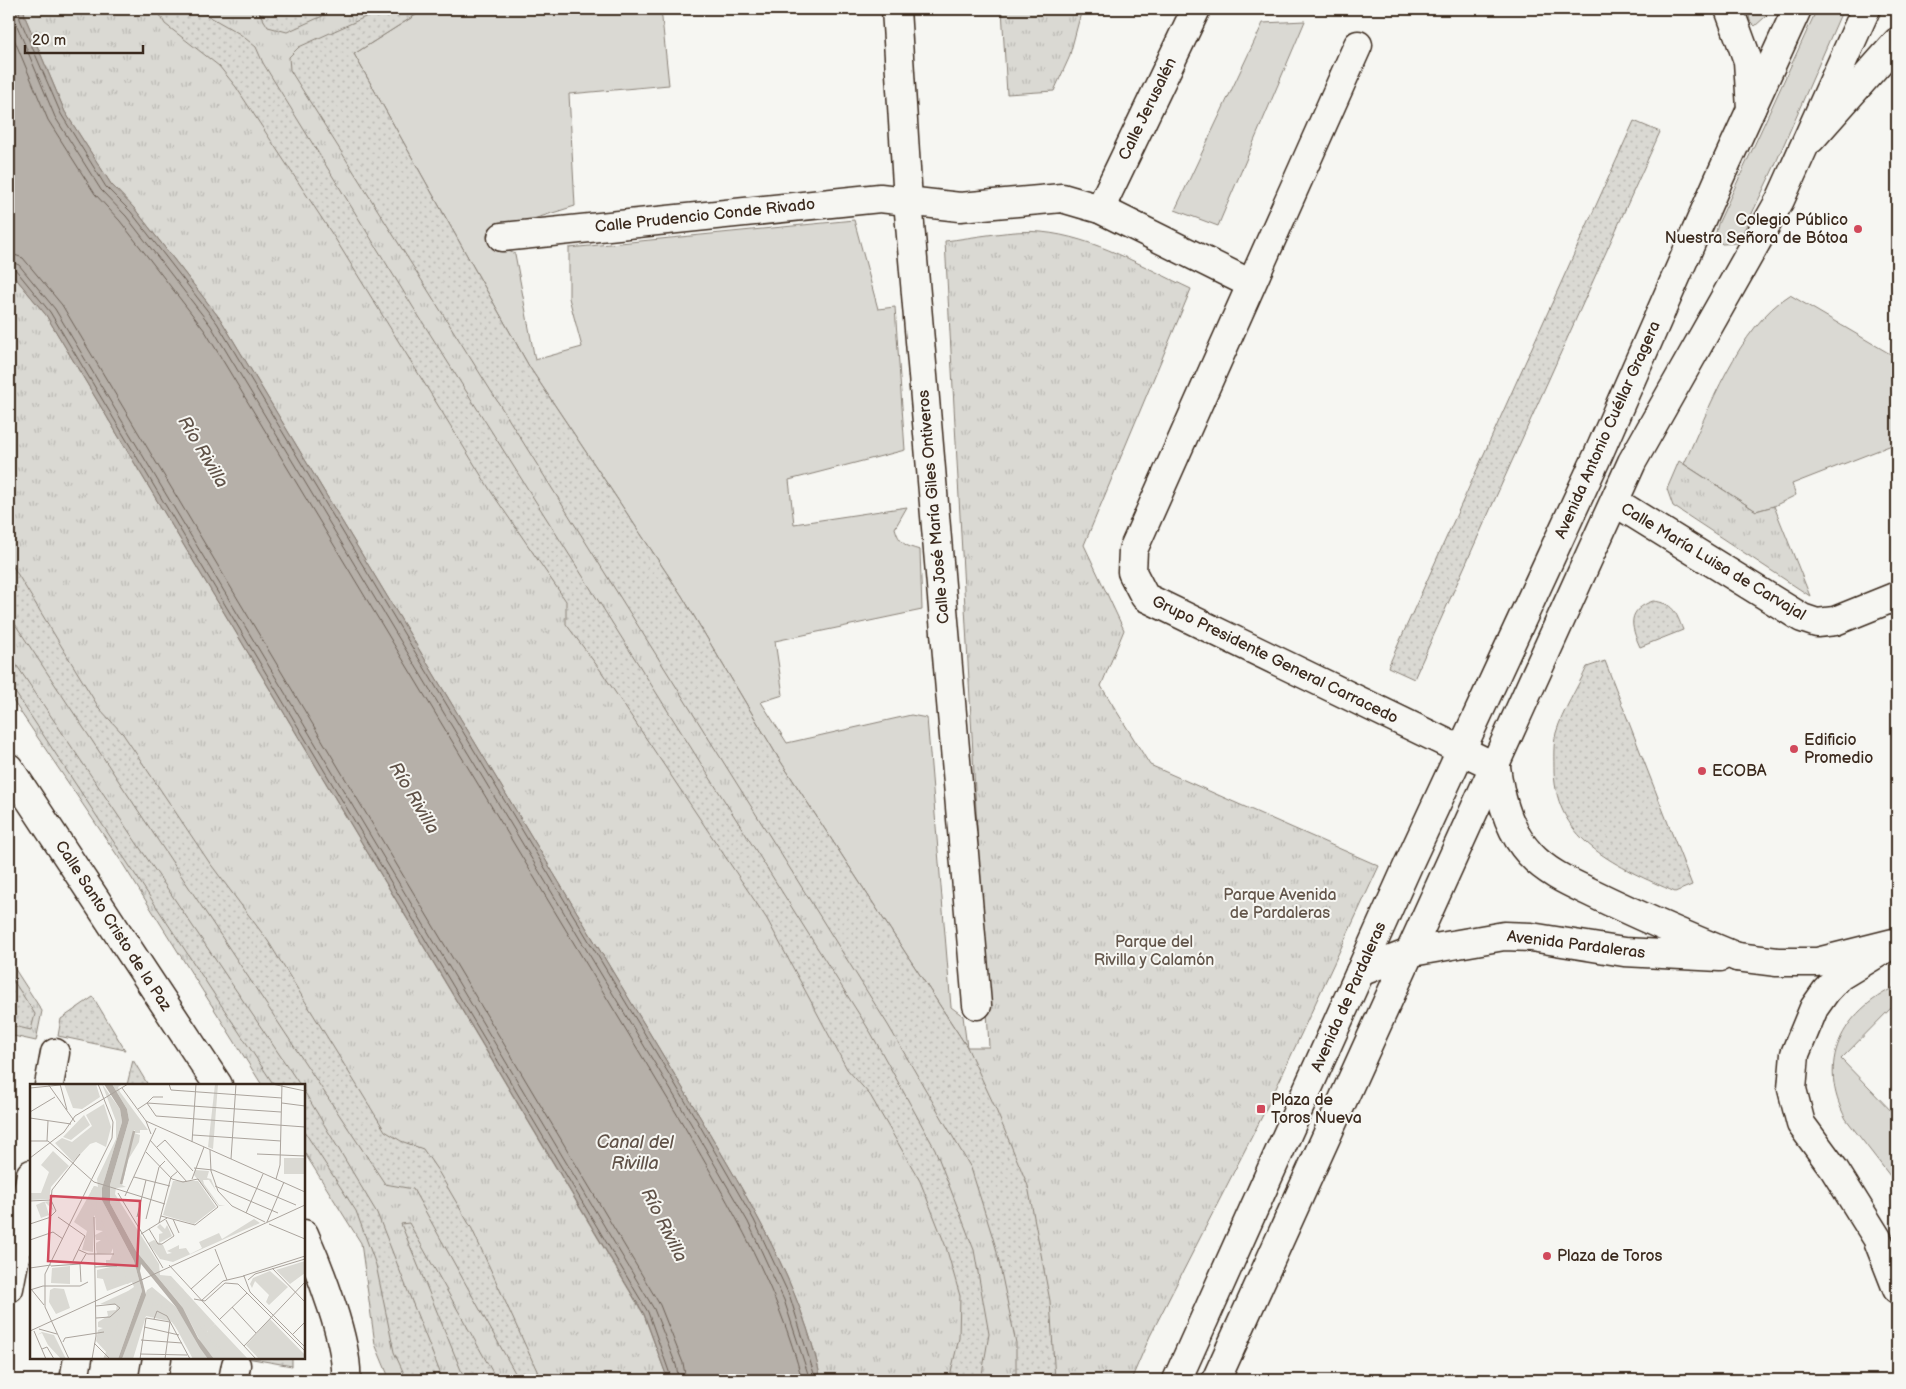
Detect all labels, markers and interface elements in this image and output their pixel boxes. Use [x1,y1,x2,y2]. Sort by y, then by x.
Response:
scale bar [25,22,142,54]
text: 20 m [32,31,66,50]
street label: Calle Jerusalén [1115,55,1181,163]
street label: Calle Prudencio Conde Rivado [594,195,816,237]
place label: Colegio Público Nuestra Señora de Bótoa [1665,211,1848,248]
marker: Colegio Público Nuestra Señora de Bótoa [1852,223,1864,235]
street label: Avenida Antonio Cuéllar Gragera [1551,318,1665,542]
street label: Calle José María Giles Ontiveros [914,389,954,625]
water label: Río Rivilla [173,412,233,492]
street label: Calle María Luisa de Carvajal [1617,499,1809,625]
street label: Grupo Presidente General Carracedo [1149,592,1401,728]
place label: Edificio Promedio [1804,731,1873,768]
marker: Edificio Promedio [1788,743,1800,755]
water label: Río Rivilla [384,758,444,838]
place label: ECOBA [1712,762,1767,781]
marker: ECOBA [1696,765,1708,777]
street label: Calle Santo Cristo de la Paz [51,837,175,1015]
park label: Parque Avenida de Pardaleras [1223,886,1337,923]
street label: Avenida de Pardaleras [1307,919,1391,1075]
street label: Avenida Pardaleras [1506,927,1646,963]
park label: Parque del Rivilla y Calamón [1094,933,1214,970]
inset map [30,1084,305,1359]
place label: Plaza de Toros Nueva [1271,1091,1362,1128]
marker: Plaza de Toros Nueva [1255,1103,1267,1115]
water label: Canal del Rivilla [596,1132,674,1174]
water label: Río Rivilla [637,1185,691,1265]
place label: Plaza de Toros [1557,1247,1662,1266]
marker: Plaza de Toros [1541,1250,1553,1262]

